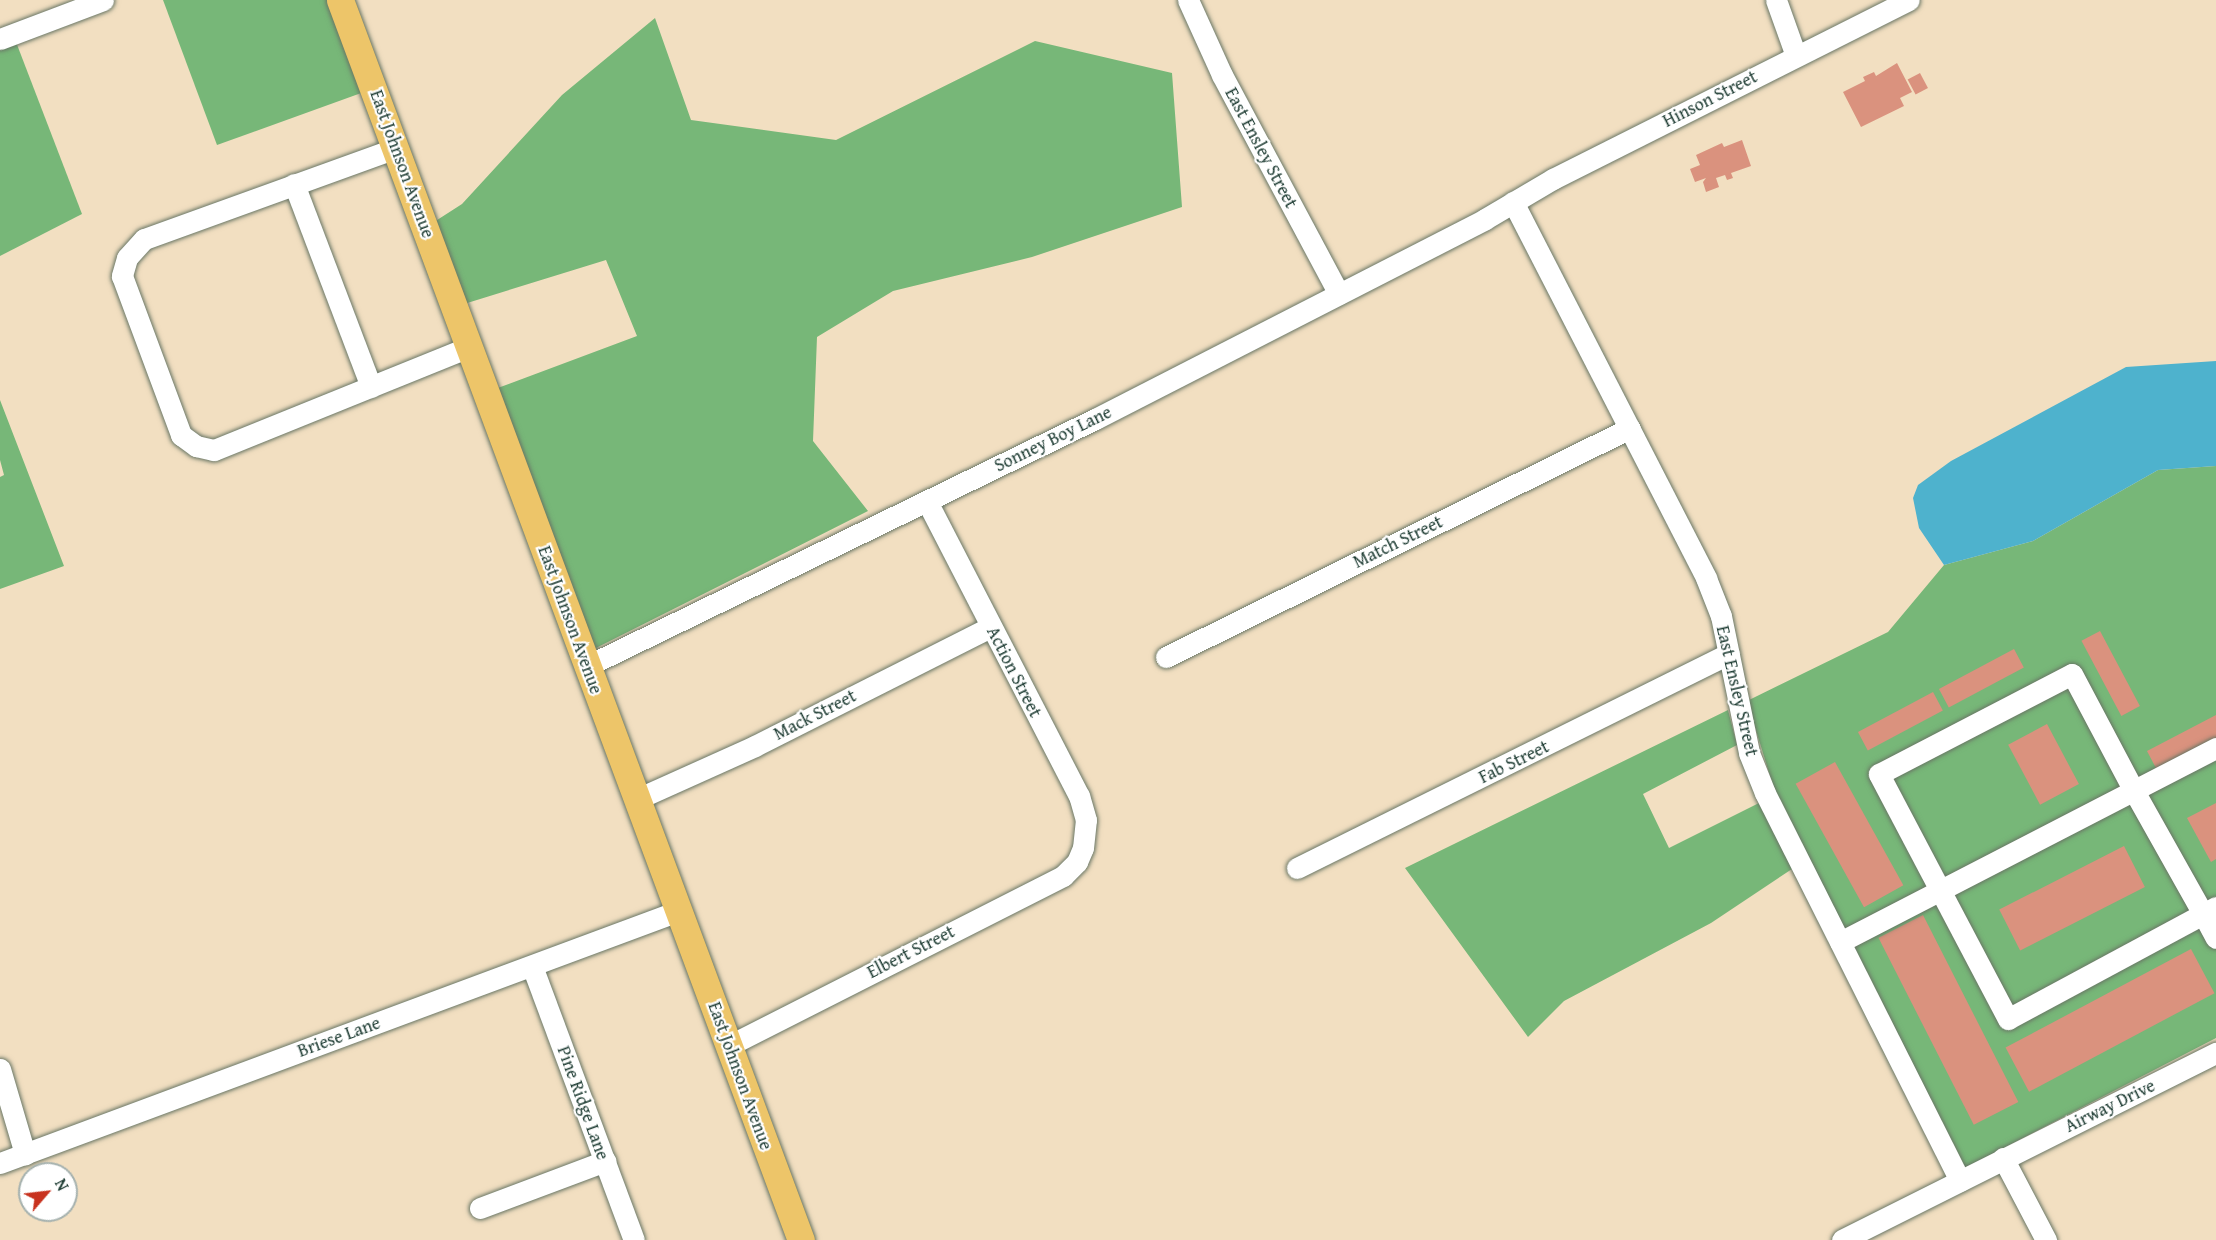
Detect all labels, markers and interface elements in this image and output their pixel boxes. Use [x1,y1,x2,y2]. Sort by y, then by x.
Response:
street label: Hinson Street [1659,66,1761,132]
street label: East Ensley Street [1220,84,1302,212]
street label: East Johnson Avenue [365,87,439,241]
street label: Sonney Boy Lane [991,401,1115,477]
street label: Match Street [1350,511,1446,573]
street label: East Johnson Avenue [533,543,607,697]
street label: Action Street [982,623,1046,721]
street label: East Ensley Street [1711,624,1763,758]
street label: Mack Street [770,685,860,745]
street label: Fab Street [1475,736,1553,788]
street label: Elbert Street [864,921,958,983]
street label: East Johnson Avenue [703,999,777,1153]
street label: Briese Lane [295,1012,383,1062]
street label: Pine Ridge Lane [552,1043,614,1163]
street label: Airway Drive [2061,1075,2159,1137]
north arrow [18,1162,78,1222]
text: N [49,1174,75,1195]

